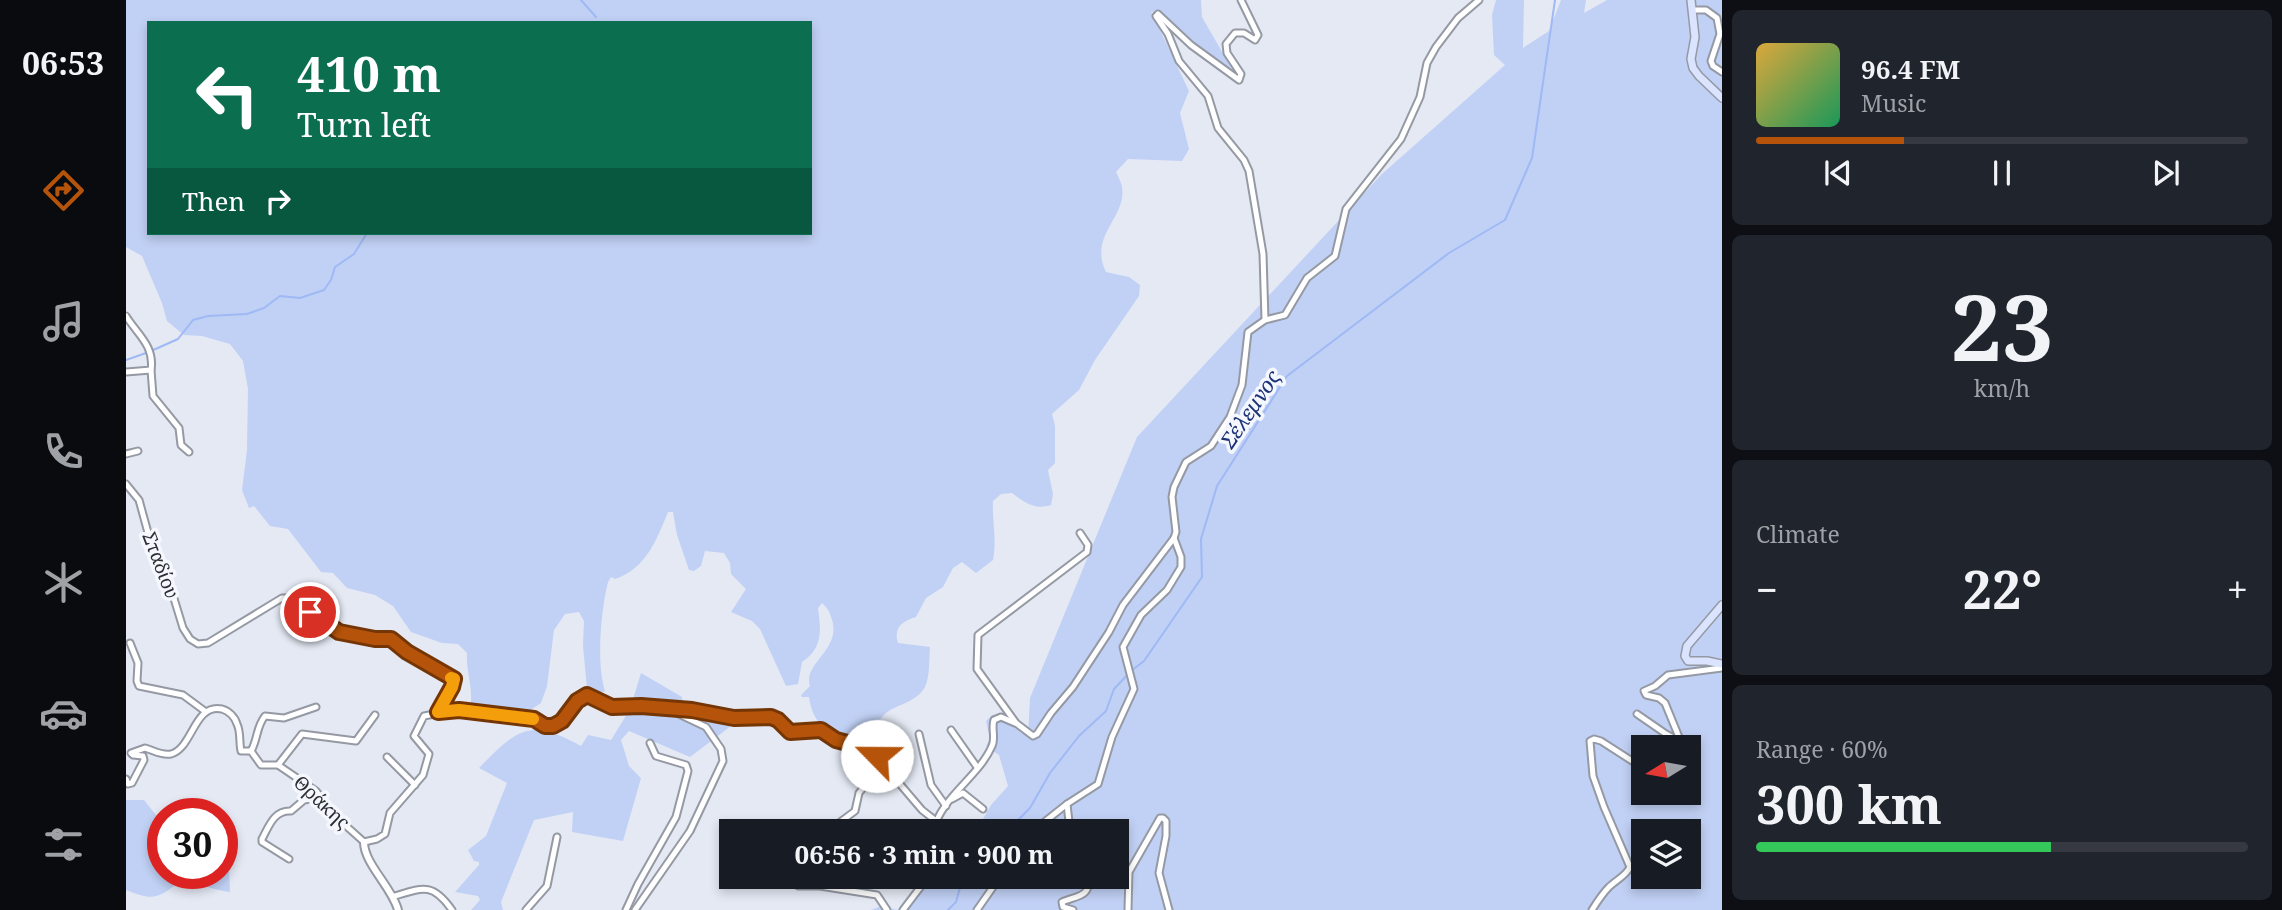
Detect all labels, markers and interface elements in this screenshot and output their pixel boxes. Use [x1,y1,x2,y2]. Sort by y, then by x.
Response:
text: 410 m [297,40,441,106]
text: 06:53 [22,41,104,84]
icon: left [182,49,273,140]
text: 96.4 FM [1861,51,1960,87]
text: Music [1861,87,1926,119]
text: Turn left [297,103,431,146]
icon: previous [1819,154,1857,192]
icon: pause [1983,154,2021,192]
icon: next [2147,154,2185,192]
icon: directions [39,166,88,215]
icon: right [259,182,297,220]
text: Then [182,183,245,219]
text: 23 [1951,264,2053,388]
icon: music [39,297,88,346]
water label: Σέλεμνος [1213,364,1287,454]
text: km/h [1974,372,2030,404]
icon: phone [39,427,88,476]
text: Climate [1756,518,1840,550]
street label: Σταδίου [136,528,186,602]
text: 22° [1963,553,2042,624]
icon: climate [39,558,88,607]
text: − [1756,563,1778,615]
text: + [2227,563,2248,615]
pin [280,582,340,642]
icon: arrive [291,593,329,631]
icon: car [39,689,88,738]
position arrow [840,719,914,793]
text: Range · 60% [1756,733,1888,765]
north arrow [1631,735,1701,805]
map controls [1631,735,1701,889]
text: 300 km [1756,768,1942,839]
street label: Θράκης [288,769,356,835]
speed limit sign: 30 [147,798,238,889]
button: layers [1631,819,1701,889]
icon: filters [39,820,88,869]
text: 06:56 · 3 min · 900 m [794,836,1054,872]

